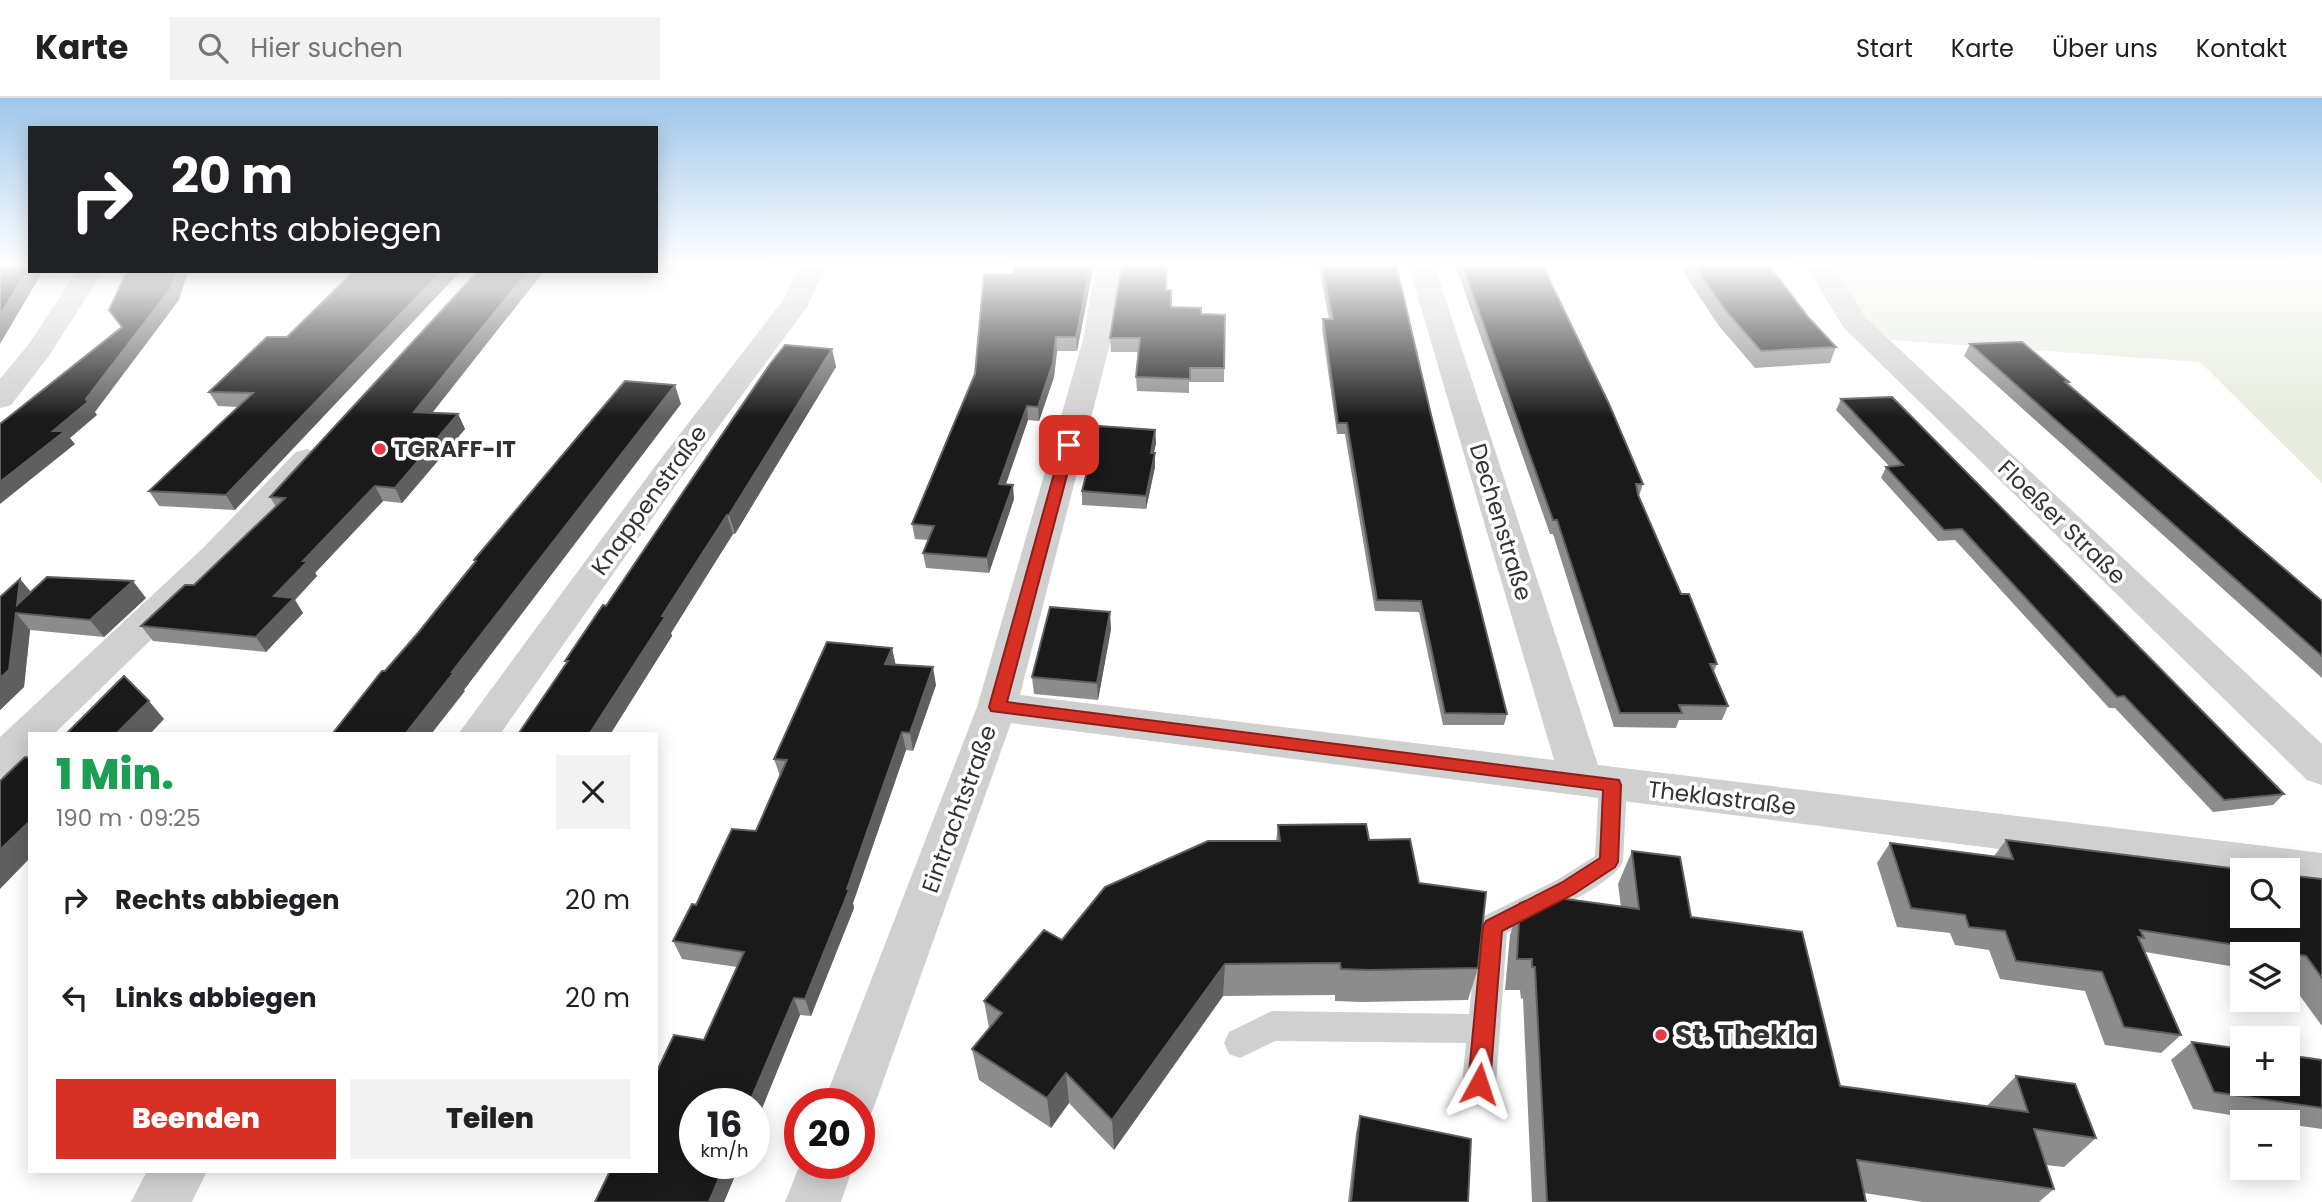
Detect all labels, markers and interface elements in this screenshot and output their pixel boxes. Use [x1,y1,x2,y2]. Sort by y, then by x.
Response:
search box [170,17,660,80]
text: Karte [35,24,128,71]
icon: search [194,29,232,67]
text: Hier suchen [250,30,403,66]
text: Start [1856,32,1913,65]
text: Karte [1951,32,2014,65]
text: Über uns [2052,32,2158,65]
text: Kontakt [2196,32,2287,65]
text: 20 m [171,142,293,210]
icon: right [56,154,147,245]
text: Rechts abbiegen [171,207,442,252]
pin [1039,415,1099,475]
street label: Knappenstraße [584,418,714,582]
icon: arrive [1050,426,1088,464]
place label: TGRAFF-IT [394,433,516,465]
street label: Dechenstraße [1462,440,1540,604]
marker: TGRAFF-IT [372,441,388,457]
street label: Floeßer Straße [1991,453,2133,591]
street label: Eintrachtstraße [914,721,1004,897]
text: 1 Min. [56,745,174,804]
button: close [556,755,630,829]
street label: Theklastraße [1646,773,1798,823]
text: 190 m · 09:25 [56,802,201,834]
map controls [2230,858,2300,1180]
button: search [2230,858,2300,928]
icon: right [56,881,94,919]
text: Rechts abbiegen [115,882,340,918]
text: 20 m [565,882,630,918]
button: layers [2230,942,2300,1012]
icon: left [56,979,94,1017]
text: Links abbiegen [115,980,317,1016]
text: 20 m [565,980,630,1016]
place label: St. Thekla [1675,1016,1815,1055]
button: + [2230,1026,2300,1096]
marker: St. Thekla [1653,1027,1669,1043]
position arrow [1442,1047,1516,1121]
button: Beenden [56,1079,336,1159]
button: Teilen [350,1079,630,1159]
speed limit sign: 20 [784,1088,875,1179]
text: 16 [707,1100,742,1149]
button: − [2230,1110,2300,1180]
text: km/h [701,1138,748,1163]

